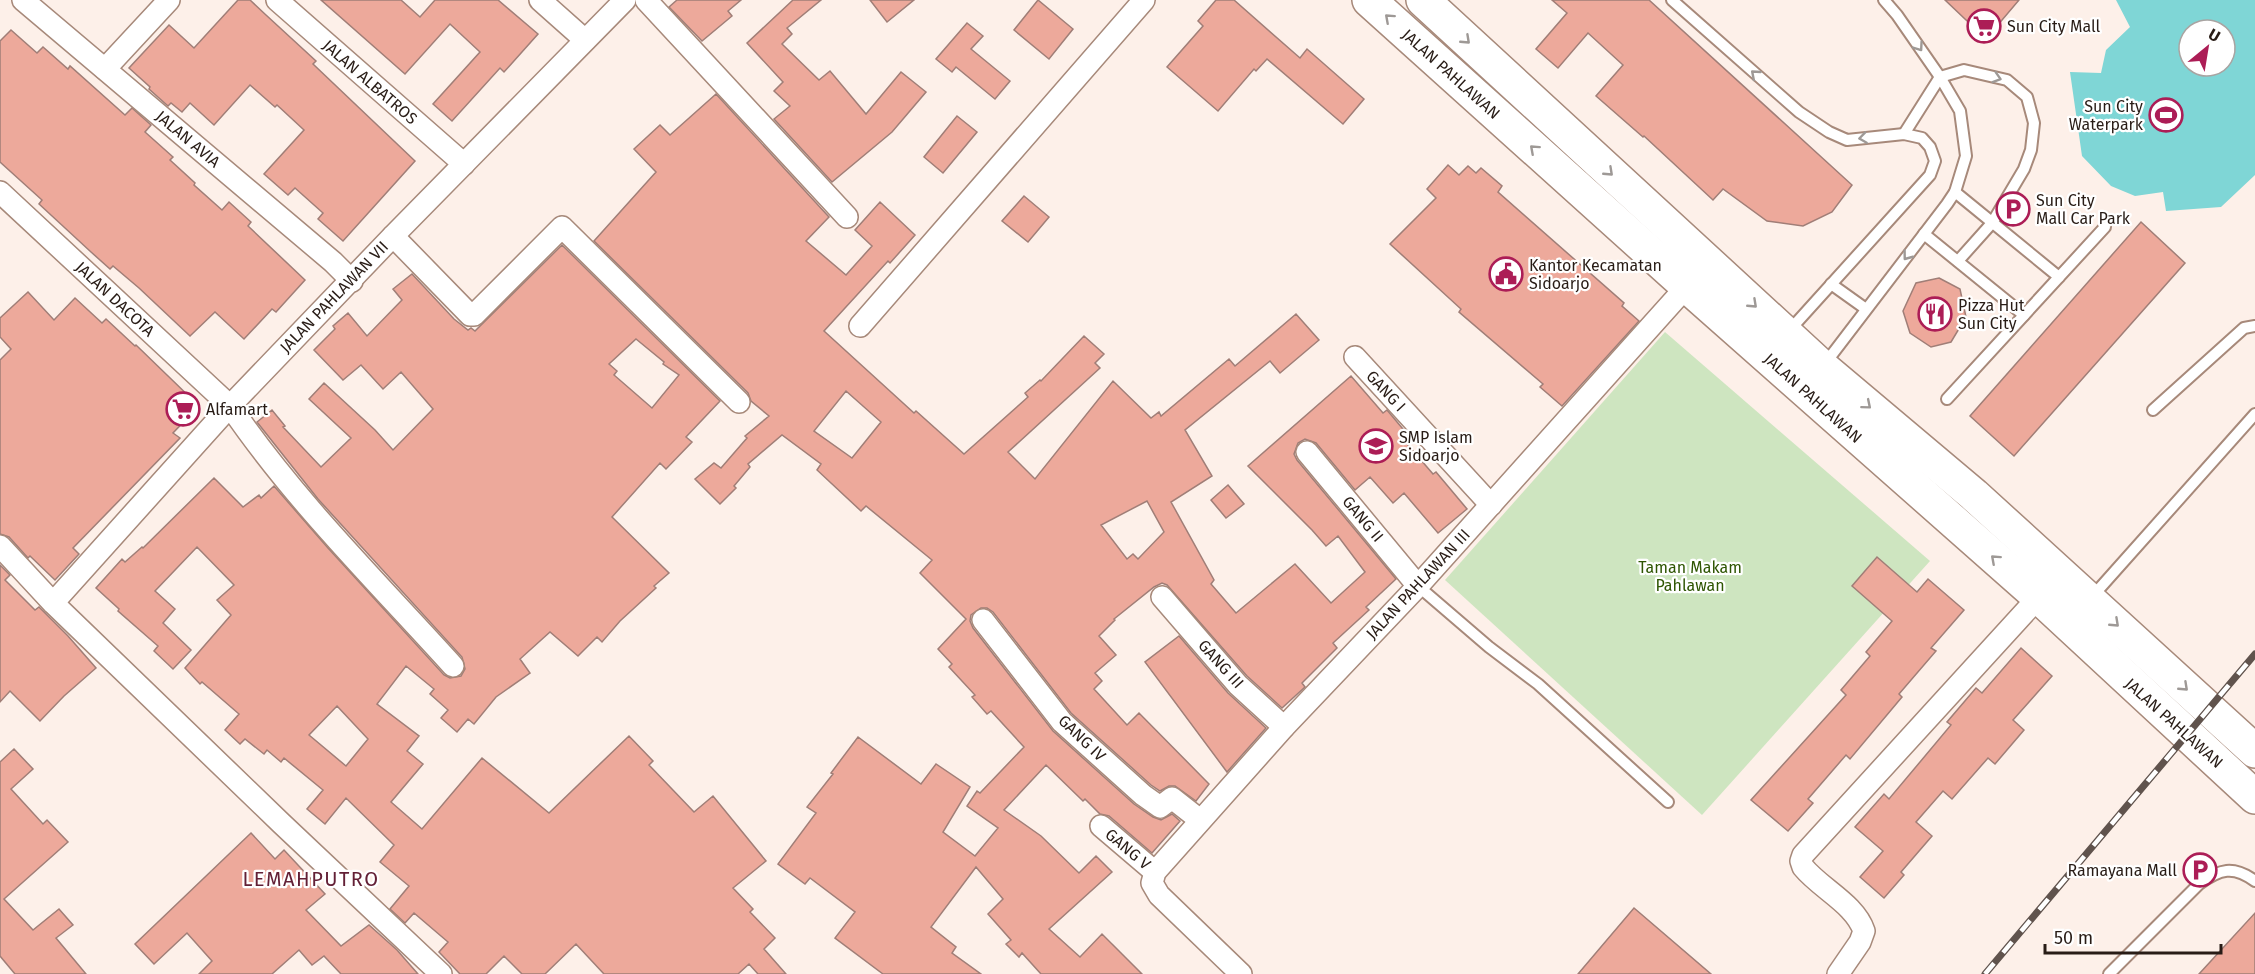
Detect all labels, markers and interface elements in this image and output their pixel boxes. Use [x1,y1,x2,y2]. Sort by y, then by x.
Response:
supermarket icon: Sun City Mall [1966,8,2002,44]
one-way arrow [1386,14,1396,25]
place label: Sun City Mall [2007,17,2101,36]
north arrow [2177,18,2237,78]
street label: JALAN PAHLAWAN [1398,25,1504,123]
text: U [2205,25,2224,46]
one-way arrow [1458,32,1469,43]
street label: JALAN ALBATROS [319,36,421,128]
one-way arrow [1912,40,1923,51]
one-way arrow [1751,70,1762,81]
one-way arrow [1991,71,2002,83]
place label: Sun City Waterpark [2069,97,2144,134]
sports icon: Sun City Waterpark [2148,97,2184,133]
street label: JALAN AVIA [152,107,225,172]
one-way arrow [1859,131,1868,143]
one-way arrow [1531,145,1541,156]
one-way arrow [1602,164,1613,175]
parking icon: Sun City Mall Car Park [1995,191,2031,227]
place label: Sun City Mall Car Park [2036,191,2131,228]
street label: JALAN PAHLAWAN VII [276,237,392,357]
one-way arrow [1903,249,1914,260]
public building icon: Kantor Kecamatan Sidoarjo [1488,256,1524,292]
place label: Kantor Kecamatan Sidoarjo [1529,256,1662,293]
street label: JALAN DACOTA [71,258,159,341]
one-way arrow [1746,296,1757,307]
restaurant icon: Pizza Hut Sun City [1917,296,1953,332]
place label: Pizza Hut Sun City [1958,296,2025,333]
street label: JALAN PAHLAWAN [1760,349,1866,447]
street label: GANG I [1362,367,1410,415]
supermarket icon: Alfamart [165,391,201,427]
one-way arrow [1860,397,1871,408]
place label: Alfamart [206,400,268,419]
school or university icon: SMP Islam Sidoarjo [1358,428,1394,464]
place label: SMP Islam Sidoarjo [1399,428,1473,465]
street label: GANG II [1338,492,1388,546]
street label: JALAN PAHLAWAN III [1362,525,1474,643]
one-way arrow [1991,555,2002,566]
park label: Taman Makam Pahlawan [1638,558,1742,595]
one-way arrow [2108,616,2119,627]
street label: GANG III [1194,636,1248,692]
street label: JALAN PAHLAWAN [2121,674,2227,772]
one-way arrow [2177,679,2188,690]
street label: GANG IV [1054,711,1110,765]
street label: GANG V [1101,825,1155,874]
parking icon: Ramayana Mall [2182,852,2218,888]
place label: Ramayana Mall [2068,861,2177,880]
district label: LEMAHPUTRO [242,867,380,891]
scale bar [2045,917,2220,955]
text: 50 m [2054,927,2093,949]

